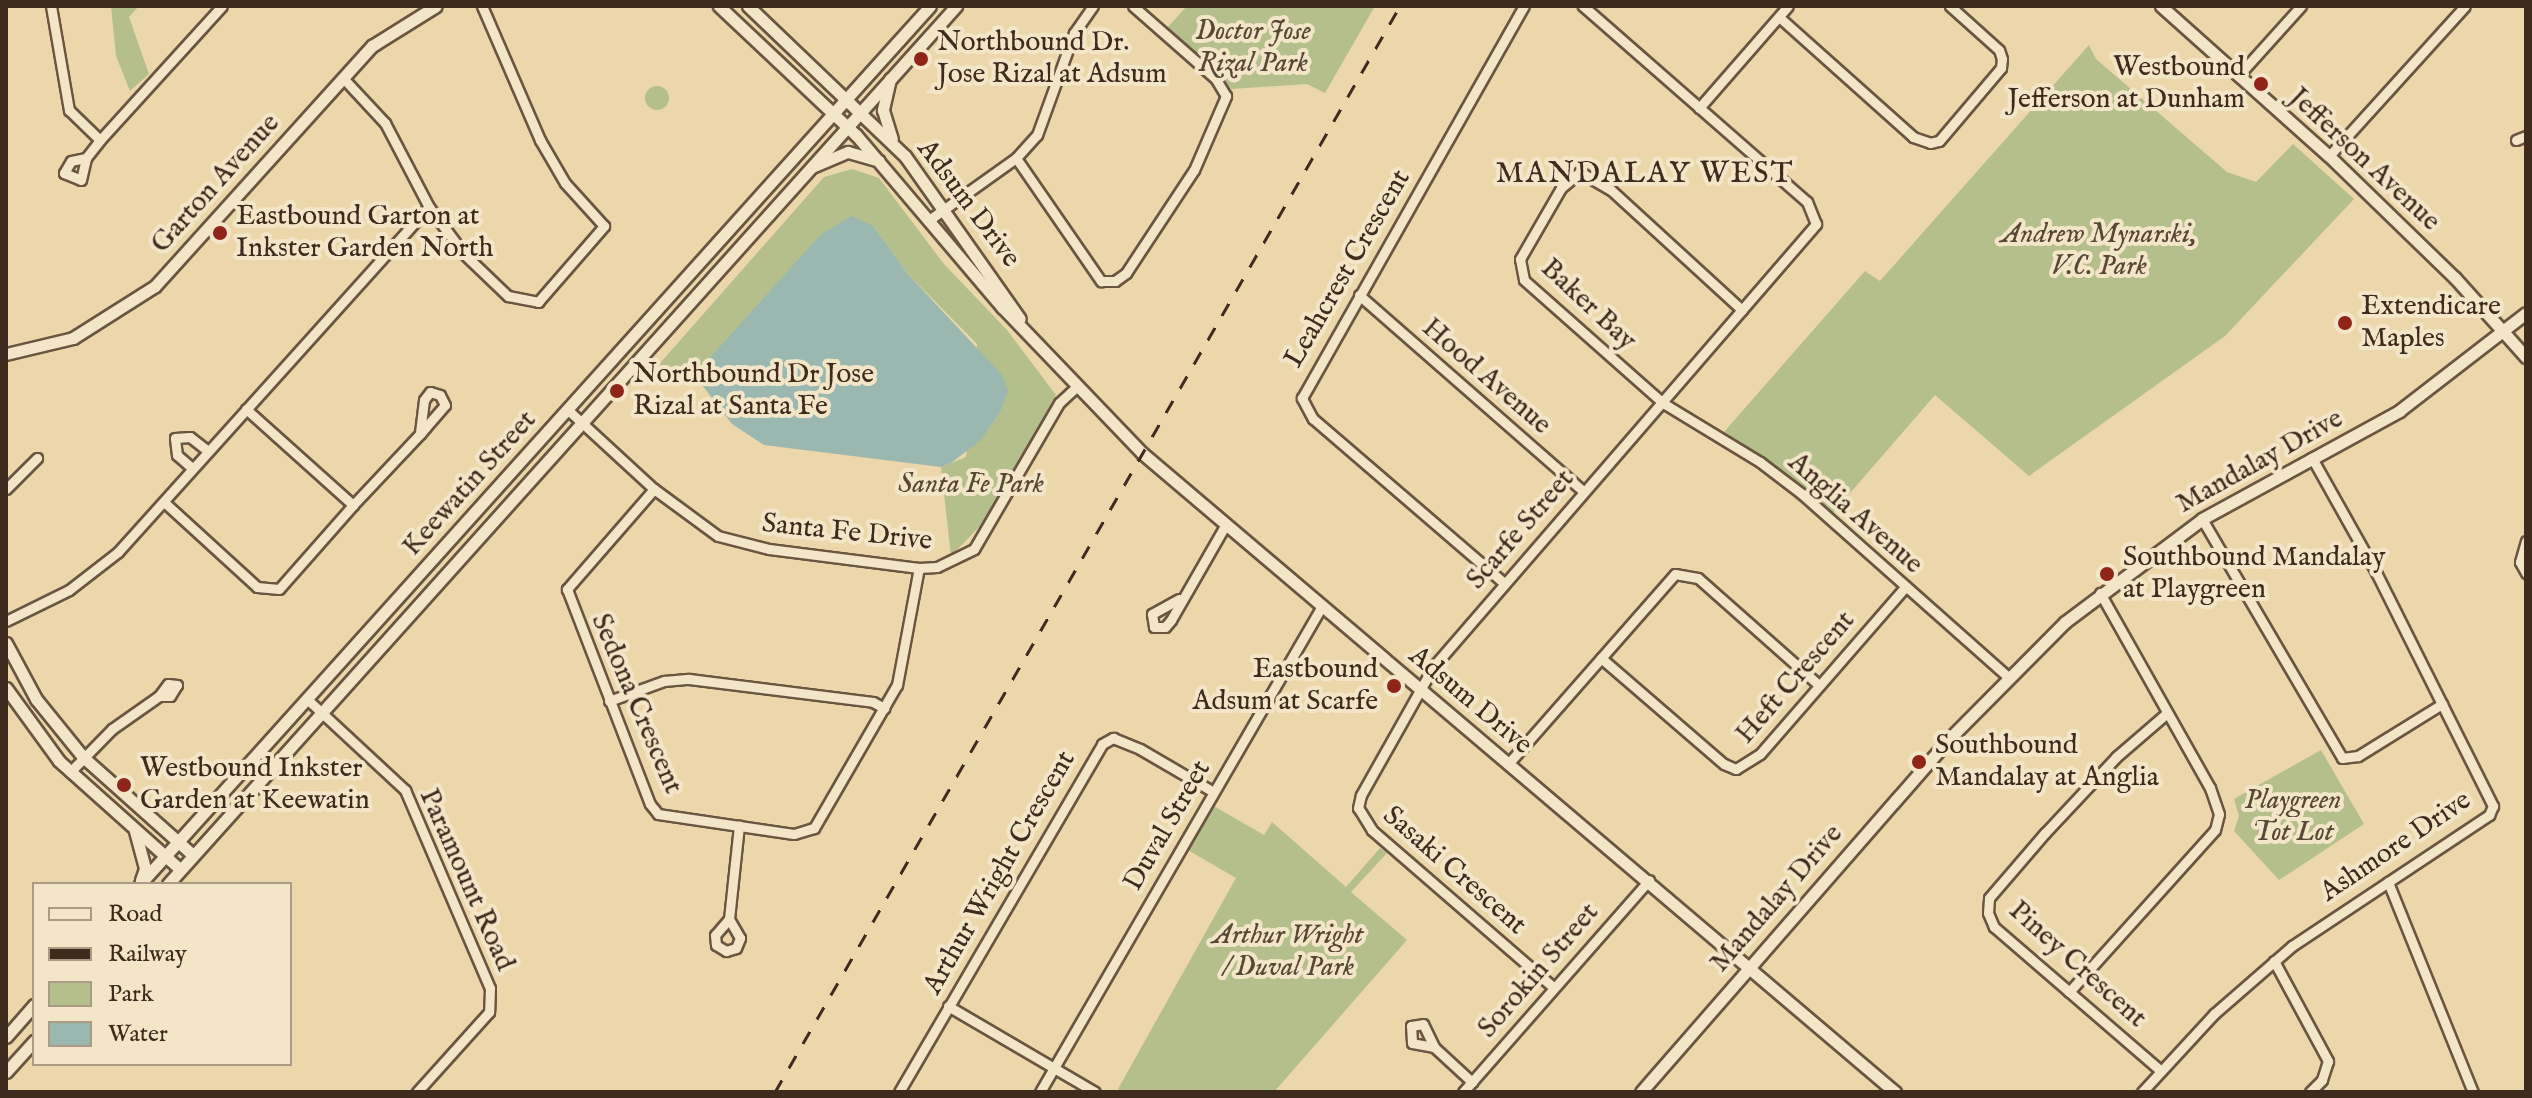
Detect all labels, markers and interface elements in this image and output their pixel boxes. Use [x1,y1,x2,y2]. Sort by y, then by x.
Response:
park label: Doctor Jose Rizal Park [1195,15,1311,81]
place label: Northbound Dr. Jose Rizal at Adsum [937,26,1167,92]
marker: Northbound Dr. Jose Rizal at Adsum [912,50,930,68]
place label: Westbound Jefferson at Dunham [2007,51,2245,117]
marker: Westbound Jefferson at Dunham [2252,75,2270,93]
street label: Jefferson Avenue [2281,81,2447,239]
street label: Garton Avenue [145,107,287,261]
street label: Adsum Drive [909,134,1027,274]
district label: MANDALAY WEST [1496,156,1794,192]
street label: Leahcrest Crescent [1278,164,1418,374]
place label: Eastbound Garton at Inkster Garden North [236,200,493,266]
park label: Andrew Mynarski, V.C. Park [2001,218,2197,284]
marker: Eastbound Garton at Inkster Garden North [211,224,229,242]
street label: Baker Bay [1533,252,1643,358]
place label: Extendicare Maples [2361,290,2501,356]
street label: Hood Avenue [1414,312,1558,442]
marker: Extendicare Maples [2336,314,2354,332]
place label: Northbound Dr Jose Rizal at Santa Fe [633,358,874,424]
marker: Northbound Dr Jose Rizal at Santa Fe [608,382,626,400]
street label: Mandalay Drive [2171,402,2349,522]
street label: Keewatin Street [396,404,544,564]
street label: Anglia Avenue [1781,446,1929,582]
street label: Scarfe Street [1460,463,1582,597]
park label: Santa Fe Park [898,468,1044,502]
street label: Santa Fe Drive [760,507,934,559]
place label: Southbound Mandalay at Playgreen [2123,541,2385,607]
marker: Southbound Mandalay at Playgreen [2098,565,2116,583]
street label: Heft Crescent [1729,605,1863,751]
street label: Sedona Crescent [583,609,689,799]
street label: Adsum Drive [1401,640,1539,762]
place label: Eastbound Adsum at Scarfe [1193,653,1378,719]
marker: Eastbound Adsum at Scarfe [1385,677,1403,695]
place label: Southbound Mandalay at Anglia [1935,729,2159,795]
street label: Arthur Wright Crescent [917,745,1083,1001]
place label: Westbound Inkster Garden at Keewatin [140,752,370,818]
marker: Southbound Mandalay at Anglia [1910,753,1928,771]
street label: Duval Street [1117,755,1219,897]
marker: Westbound Inkster Garden at Keewatin [115,776,133,794]
street label: Paramount Road [411,784,521,976]
park label: Playgreen Tot Lot [2245,784,2341,850]
street label: Ashmore Drive [2314,784,2478,910]
street label: Sasaki Crescent [1375,800,1533,942]
street label: Mandalay Drive [1704,818,1850,980]
legend [32,882,292,1066]
street label: Piney Crescent [2001,894,2153,1036]
street label: Sorokin Street [1471,897,1607,1045]
text: Road [108,899,162,930]
park label: Arthur Wright / Duval Park [1212,919,1364,985]
text: Railway [108,939,187,970]
text: Park [108,979,154,1010]
text: Water [108,1019,168,1050]

